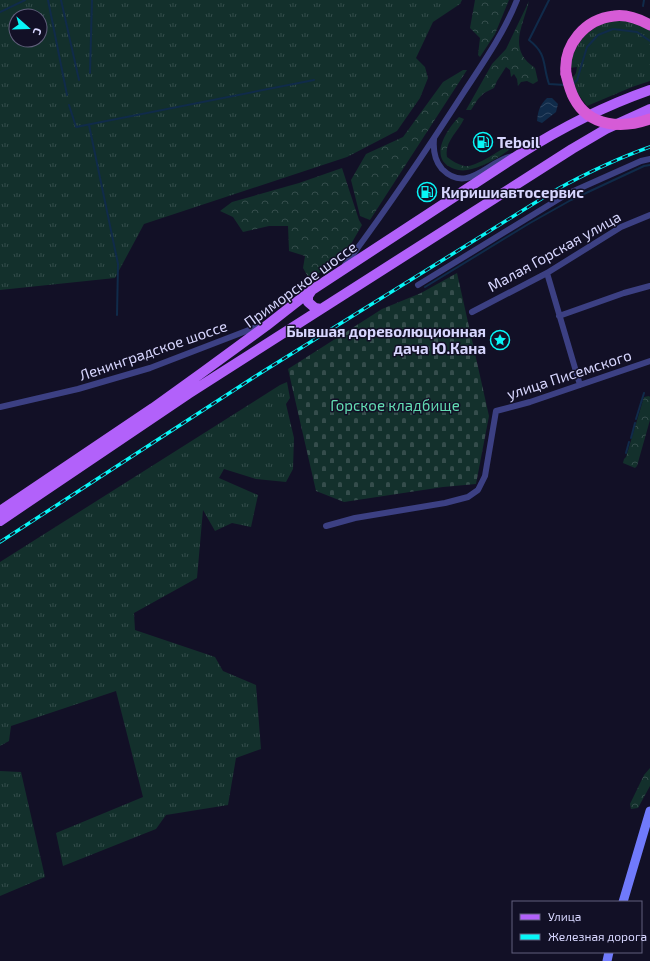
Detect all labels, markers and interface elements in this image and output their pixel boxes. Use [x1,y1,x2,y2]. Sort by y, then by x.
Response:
north arrow [8,8,48,48]
text: С [30,26,45,37]
fuel station icon: Teboil [472,131,494,153]
place label: Teboil [497,133,540,151]
fuel station icon: Киришиавтосервис [416,181,438,203]
place label: Киришиавтосервис [441,183,584,201]
street label: Малая Горская улица [484,207,624,296]
street label: Приморское шоссе [240,237,360,331]
street label: Ленинградское шоссе [77,316,229,384]
place label: Бывшая дореволюционная дача Ю.Кана [286,322,486,357]
place icon: Бывшая дореволюционная дача Ю.Кана [489,329,511,351]
street label: улица Писемского [504,345,634,404]
park label: Горское кладбище [330,396,460,414]
legend [512,901,642,953]
text: Улица [548,909,581,923]
text: Железная дорога [548,929,647,943]

